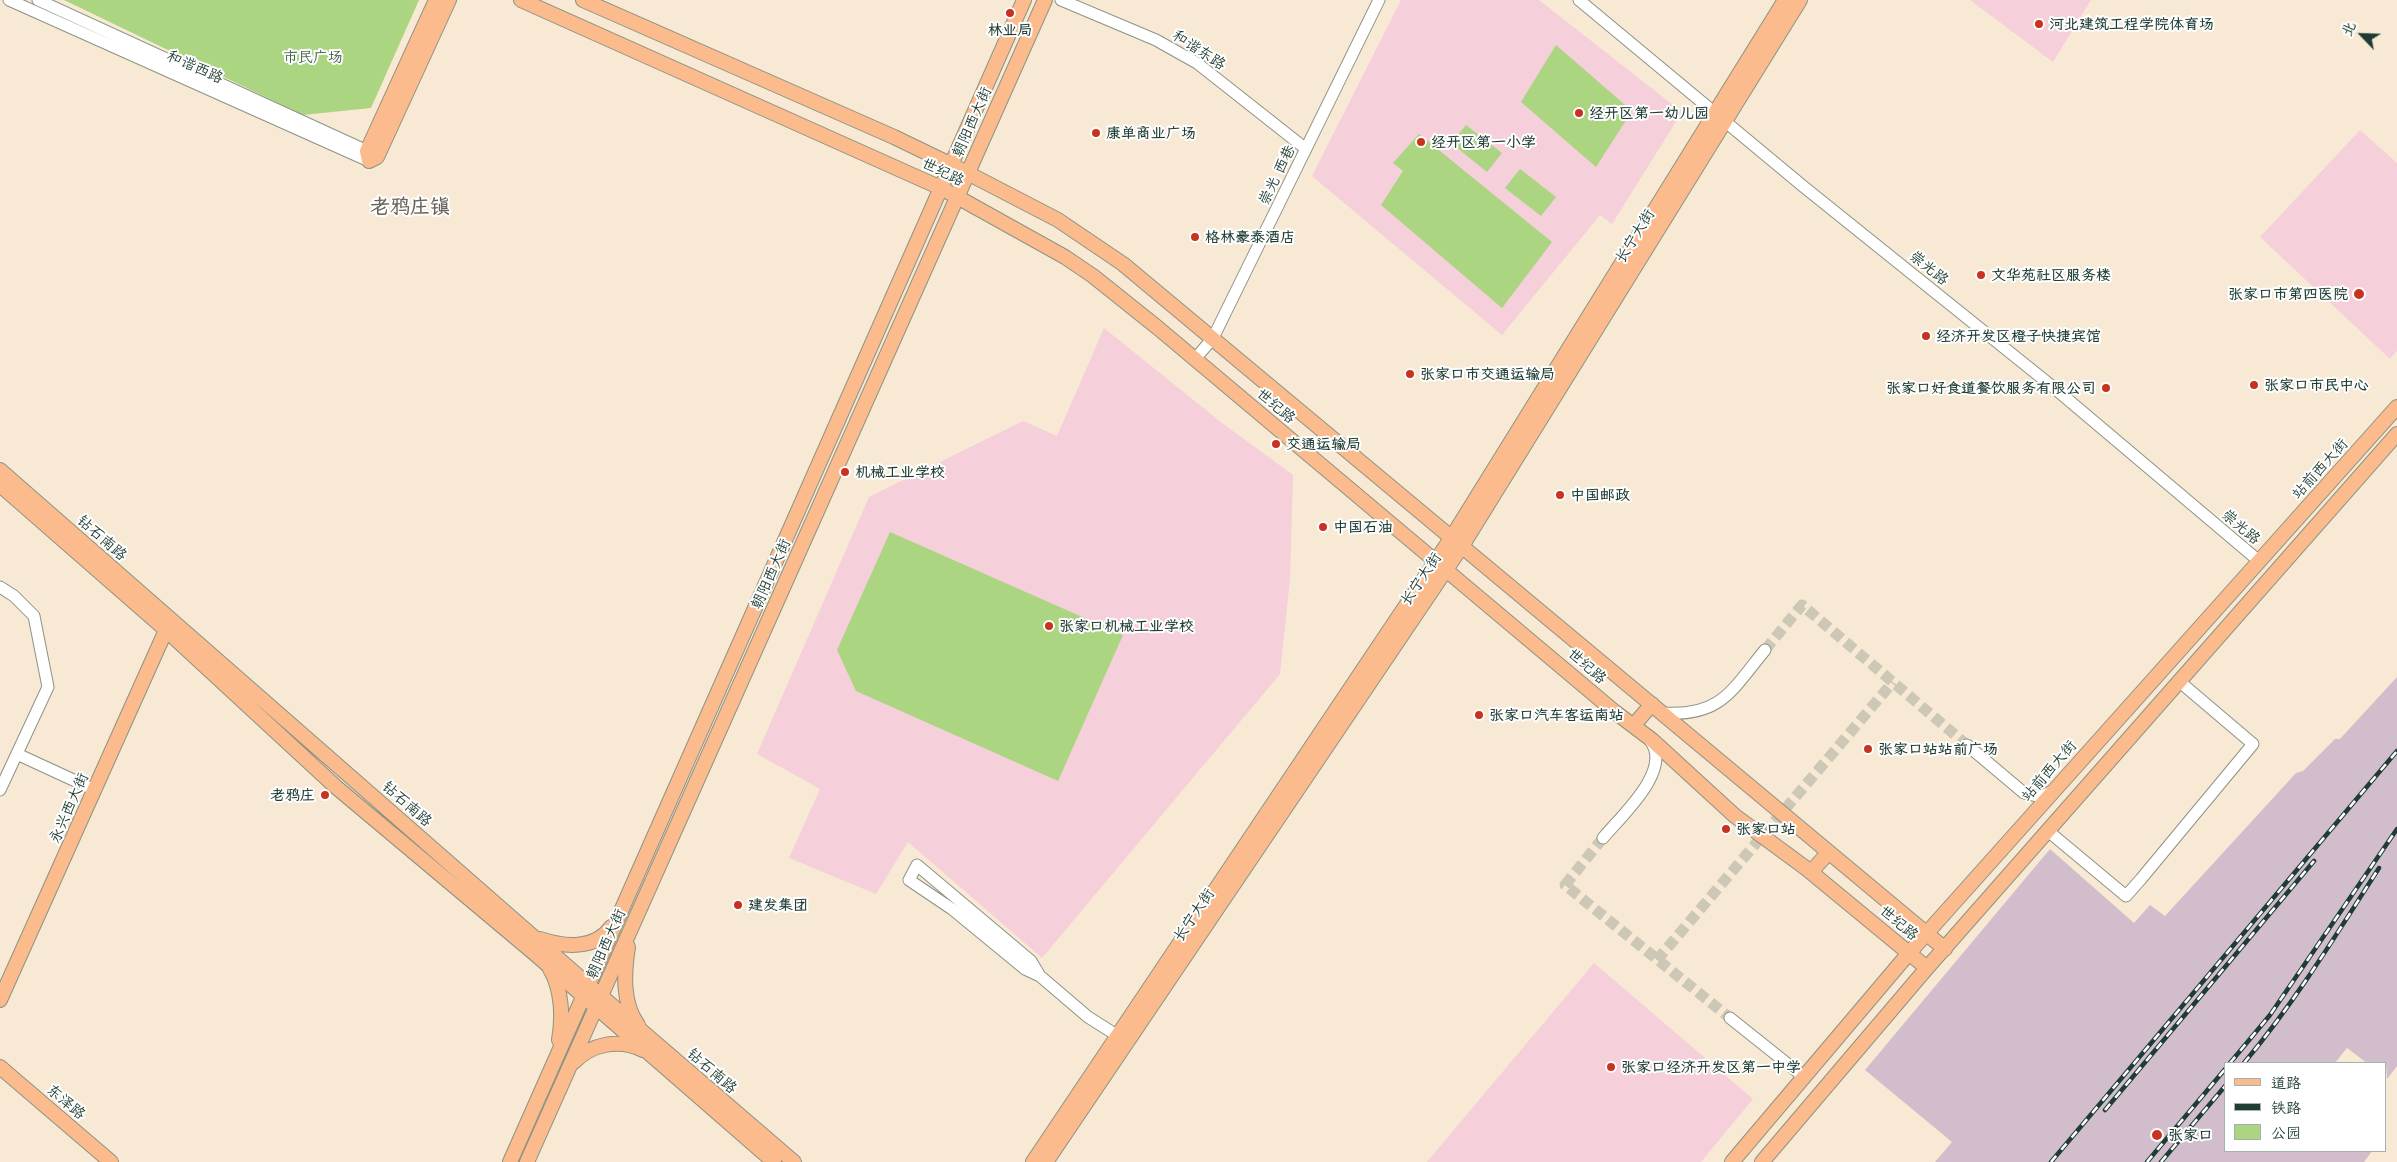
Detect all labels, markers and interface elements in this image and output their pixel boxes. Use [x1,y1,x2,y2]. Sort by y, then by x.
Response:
marker: 林业局 [1004,7,1016,19]
north arrow [2337,10,2387,60]
place label: 河北建筑工程学院体育场 [2049,15,2214,33]
marker: 河北建筑工程学院体育场 [2033,18,2045,30]
text: 北 [2336,18,2359,39]
place label: 林业局 [988,21,1032,39]
street label: 和谐东路 [1169,26,1229,74]
street label: 和谐西路 [164,47,226,87]
park label: 市民广场 [283,48,343,66]
street label: 朝阳西大街 [949,84,995,160]
place label: 经开区第一幼儿园 [1589,104,1709,122]
marker: 经开区第一幼儿园 [1573,107,1585,119]
place label: 康单商业广场 [1106,124,1196,142]
marker: 康单商业广场 [1090,127,1102,139]
place label: 经开区第一小学 [1431,133,1536,151]
marker: 经开区第一小学 [1415,136,1427,148]
street label: 崇光 西巷 [1255,142,1299,208]
street label: 世纪路 [919,154,967,190]
district label: 老鸦庄镇 [370,195,450,219]
street label: 长宁大街 [1611,206,1659,266]
place label: 格林豪泰酒店 [1205,228,1295,246]
marker: 格林豪泰酒店 [1189,231,1201,243]
street label: 崇光路 [1906,247,1952,289]
place label: 文华苑社区服务楼 [1991,266,2111,284]
marker: 文华苑社区服务楼 [1975,269,1987,281]
place label: 张家口市第四医院 [2228,285,2348,303]
marker: 张家口市第四医院 [2352,287,2366,301]
place label: 经济开发区橙子快捷宾馆 [1936,327,2101,345]
marker: 经济开发区橙子快捷宾馆 [1920,330,1932,342]
place label: 张家口市交通运输局 [1420,365,1555,383]
marker: 张家口市交通运输局 [1404,368,1416,380]
place label: 张家口市民中心 [2264,376,2369,394]
place label: 张家口好食道餐饮服务有限公司 [1886,379,2096,397]
marker: 张家口市民中心 [2248,379,2260,391]
marker: 张家口好食道餐饮服务有限公司 [2100,382,2112,394]
street label: 世纪路 [1253,385,1299,427]
place label: 交通运输局 [1286,435,1361,453]
street label: 站前西大街 [2288,435,2352,503]
marker: 交通运输局 [1270,438,1282,450]
place label: 机械工业学校 [855,463,945,481]
marker: 机械工业学校 [839,466,851,478]
place label: 中国邮政 [1570,486,1630,504]
marker: 中国邮政 [1554,489,1566,501]
street label: 崇光路 [2218,506,2264,548]
street label: 钻石南路 [73,512,131,564]
place label: 中国石油 [1333,518,1393,536]
marker: 中国石油 [1317,521,1329,533]
street label: 朝阳西大街 [748,536,794,612]
street label: 长宁大街 [1397,549,1445,609]
place label: 张家口机械工业学校 [1059,617,1194,635]
marker: 张家口机械工业学校 [1043,620,1055,632]
street label: 世纪路 [1564,644,1610,688]
place label: 张家口汽车客运南站 [1489,706,1624,724]
marker: 张家口汽车客运南站 [1473,709,1485,721]
street label: 站前西大街 [2018,737,2080,805]
place label: 张家口站站前广场 [1878,740,1998,758]
marker: 张家口站站前广场 [1862,743,1874,755]
street label: 永兴西大街 [46,770,92,846]
street label: 钻石南路 [378,778,436,830]
place label: 老鸦庄 [270,786,315,804]
marker: 老鸦庄 [319,789,331,801]
place label: 张家口站 [1736,820,1796,838]
marker: 张家口站 [1720,823,1732,835]
street label: 长宁大街 [1170,885,1218,945]
place label: 建发集团 [748,896,808,914]
marker: 建发集团 [732,899,744,911]
street label: 世纪路 [1876,902,1922,944]
street label: 朝阳西大街 [583,906,629,982]
street label: 钻石南路 [683,1045,741,1097]
place label: 张家口经济开发区第一中学 [1621,1058,1801,1076]
marker: 张家口经济开发区第一中学 [1605,1061,1617,1073]
legend [2224,1062,2387,1152]
text: 道路 [2271,1072,2301,1092]
street label: 东泽路 [43,1081,89,1123]
text: 铁路 [2271,1097,2301,1117]
text: 公园 [2271,1122,2301,1142]
place label: 张家口 [2168,1126,2213,1144]
marker: 张家口 [2150,1128,2164,1142]

